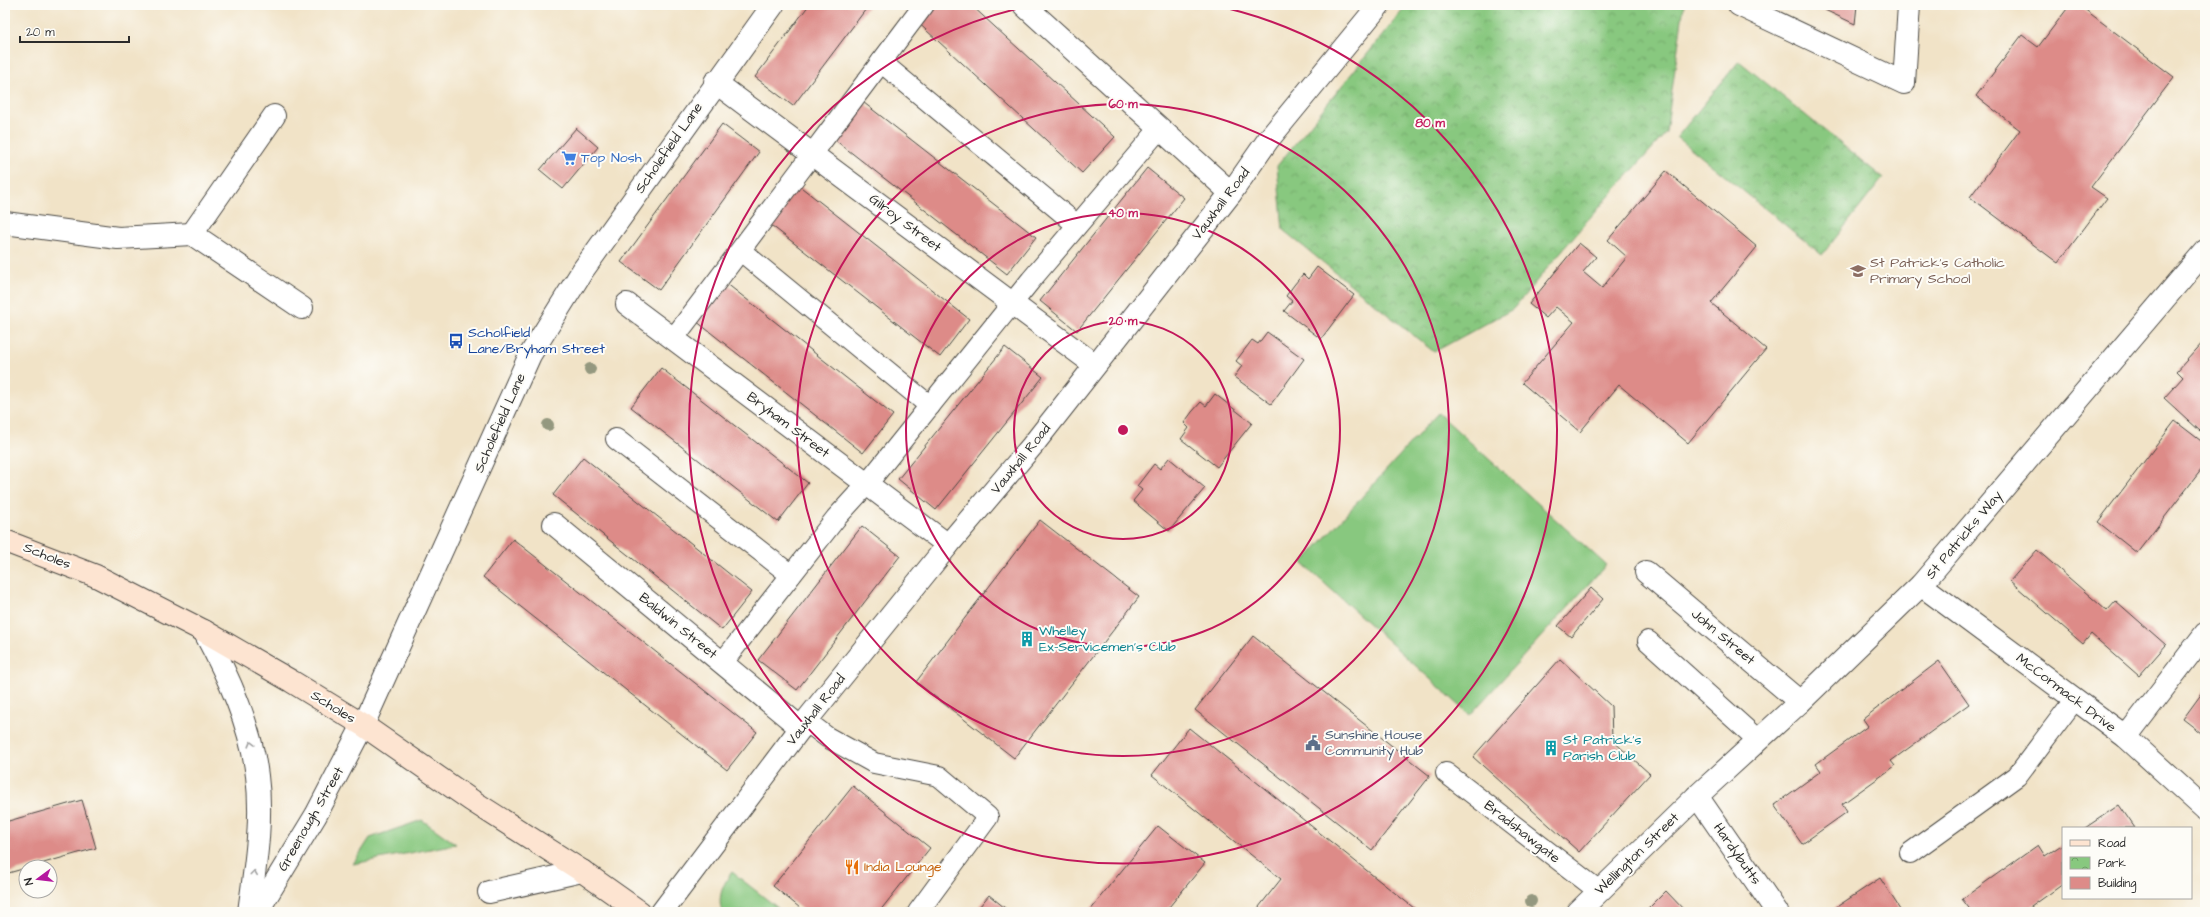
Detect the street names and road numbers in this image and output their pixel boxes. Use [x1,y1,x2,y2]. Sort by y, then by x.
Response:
street label: Scholefield Lane [630,98,708,197]
street label: Vauxhall Road [1187,164,1255,244]
street label: Gilroy Street [865,189,946,257]
street label: Scholefield Lane [469,370,531,476]
street label: Bryham Street [742,387,834,463]
street label: Vauxhall Road [986,419,1056,499]
street label: St Patricks Way [1921,486,2007,584]
street label: Scholes [20,537,74,575]
street label: Baldwin Street [635,588,722,664]
street label: John Street [1687,604,1760,670]
street label: McCormack Drive [2012,649,2121,738]
street label: Vauxhall Road [782,670,850,750]
street label: Scholes [307,685,359,729]
street label: Greenough Street [273,763,349,875]
street label: Bradshawgate [1480,796,1565,868]
street label: Wellington Street [1590,808,1684,900]
street label: Hardybutts [1708,819,1766,889]

